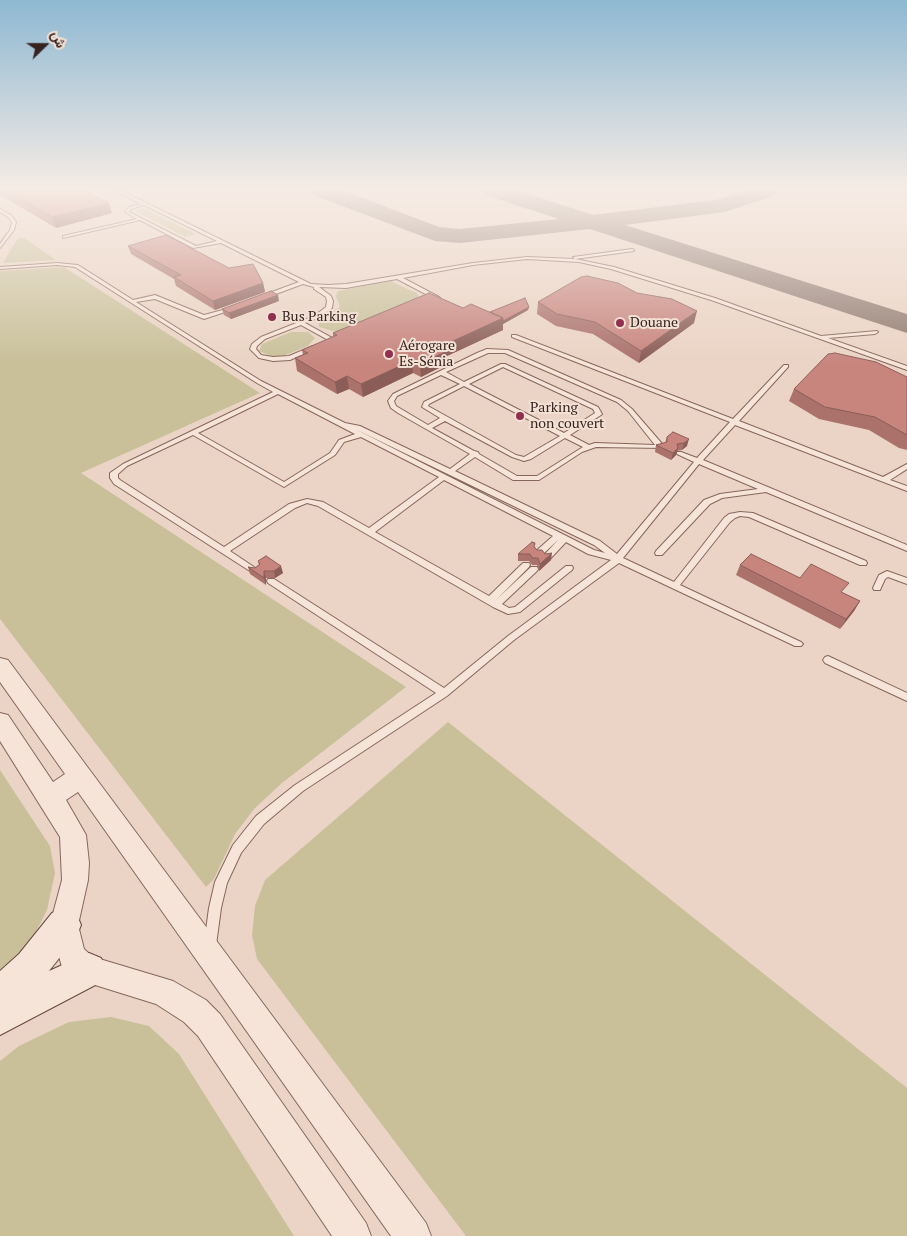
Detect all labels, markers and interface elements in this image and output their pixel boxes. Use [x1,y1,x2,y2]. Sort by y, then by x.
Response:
north arrow [20,20,70,70]
text: ش [47,28,71,51]
place label: Bus Parking [282,309,356,325]
marker: Bus Parking [266,311,278,323]
place label: Douane [630,315,678,331]
marker: Douane [614,317,626,329]
place label: Aérogare Es-Sénia [399,338,455,371]
marker: Aérogare Es-Sénia [383,348,395,360]
place label: Parking non couvert [530,400,604,432]
marker: Parking non couvert [514,410,526,422]

